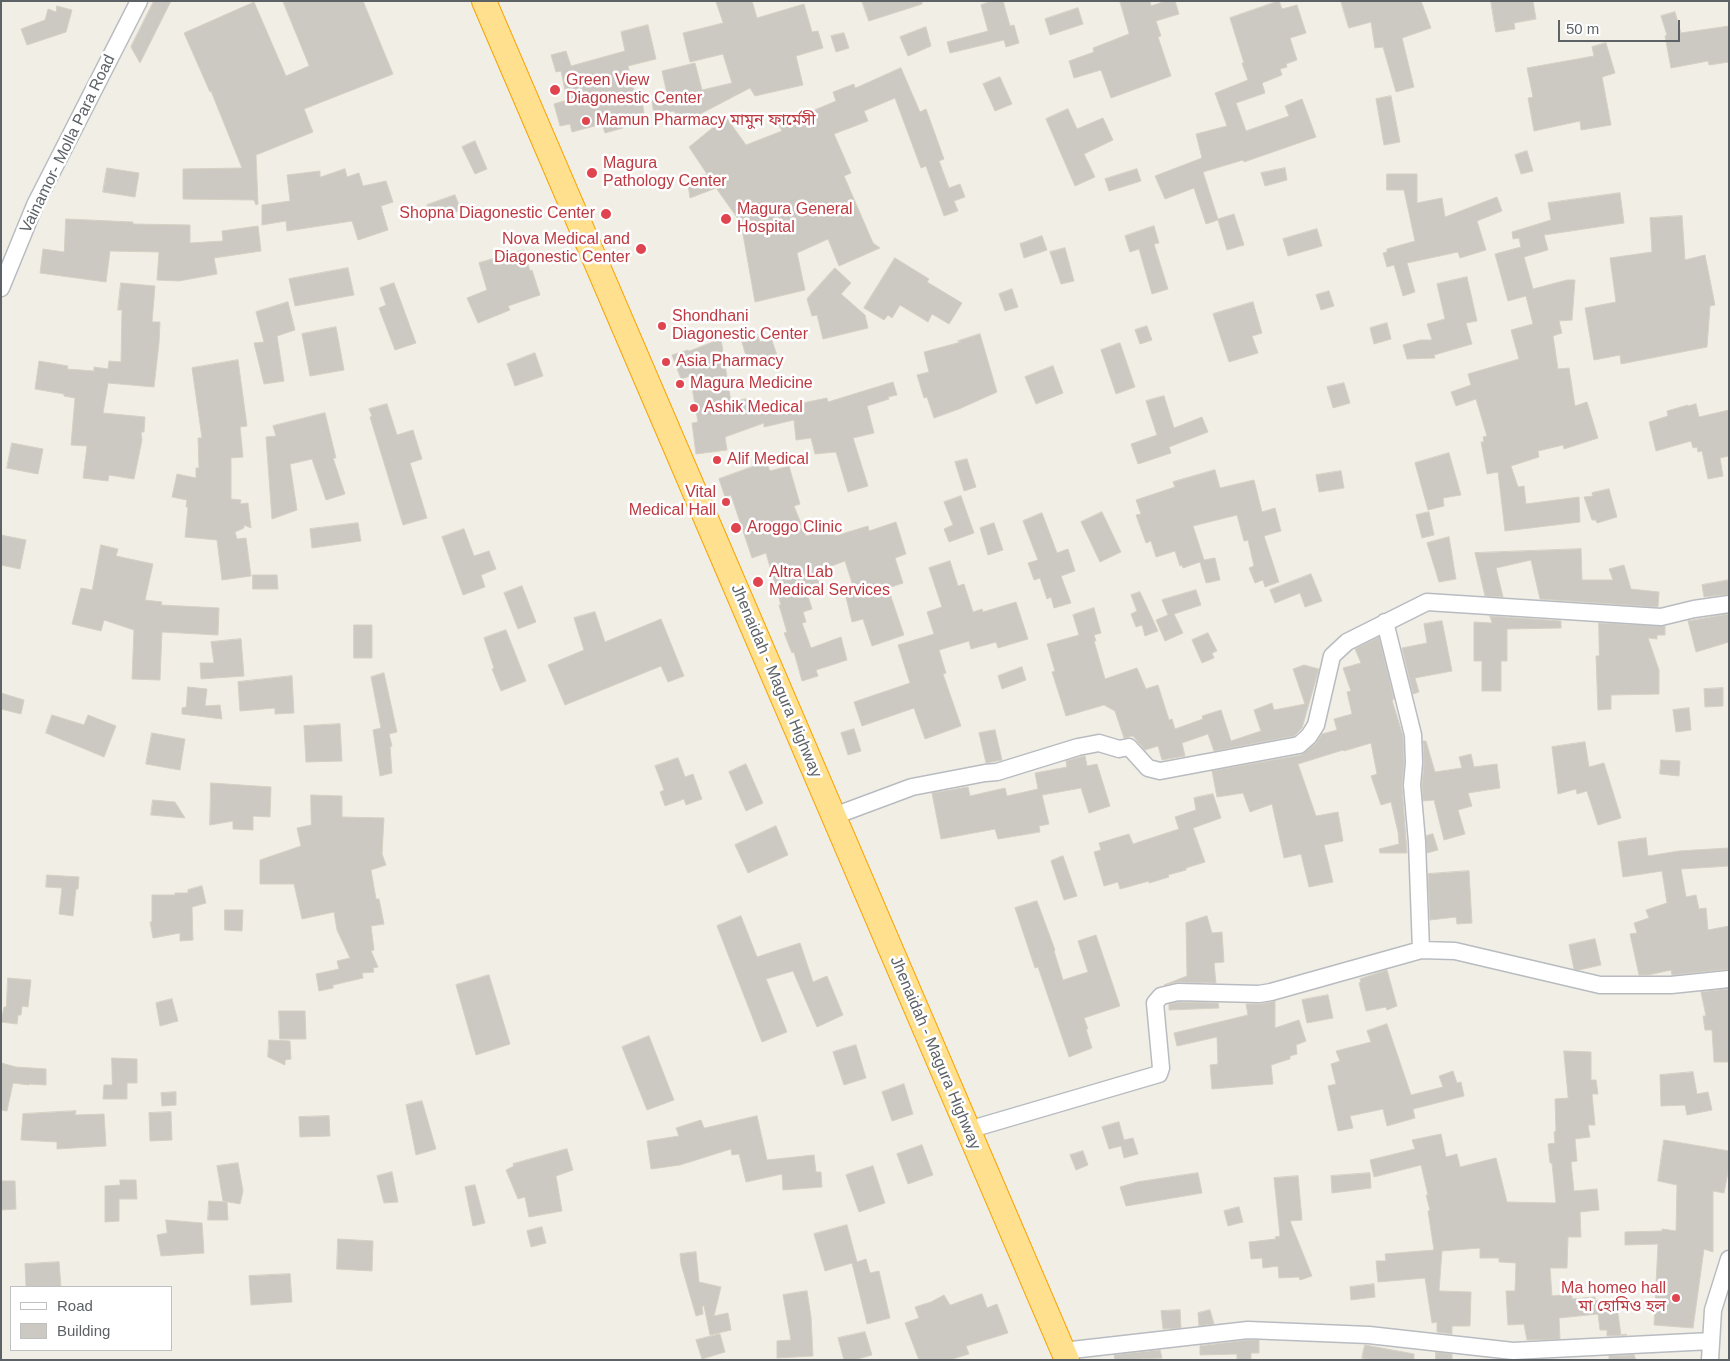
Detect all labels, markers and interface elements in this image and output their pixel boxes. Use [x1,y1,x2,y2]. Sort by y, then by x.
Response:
scale bar [1560,10,1682,42]
text: 50 m [1566,20,1599,37]
street label: Vainamor- Molla Para Road [16,52,120,236]
place label: Green View Diagonestic Center [566,71,702,109]
marker: Green View Diagonestic Center [548,83,562,97]
place label: Mamun Pharmacy মামুন ফার্মেসী [596,111,816,131]
marker: Mamun Pharmacy মামুন ফার্মেসী [580,115,592,127]
place label: Magura Pathology Center [603,154,727,192]
marker: Magura Pathology Center [585,166,599,180]
place label: Magura General Hospital [737,200,853,238]
place label: Shopna Diagonestic Center [399,204,595,224]
marker: Shopna Diagonestic Center [599,207,613,221]
marker: Magura General Hospital [719,212,733,226]
place label: Nova Medical and Diagonestic Center [494,230,630,268]
marker: Nova Medical and Diagonestic Center [634,242,648,256]
place label: Shondhani Diagonestic Center [672,307,808,345]
marker: Shondhani Diagonestic Center [656,320,668,332]
place label: Asia Pharmacy [676,352,784,372]
marker: Asia Pharmacy [660,356,672,368]
place label: Magura Medicine [690,374,813,394]
marker: Magura Medicine [674,378,686,390]
place label: Ashik Medical [704,398,803,418]
marker: Ashik Medical [688,402,700,414]
place label: Alif Medical [727,450,809,470]
marker: Alif Medical [711,454,723,466]
place label: Vital Medical Hall [629,483,716,521]
marker: Vital Medical Hall [720,496,732,508]
place label: Aroggo Clinic [747,518,842,538]
marker: Aroggo Clinic [729,521,743,535]
place label: Altra Lab Medical Services [769,563,890,601]
marker: Altra Lab Medical Services [751,575,765,589]
street label: Jhenaidah - Magura Highway [727,581,825,781]
street label: Jhenaidah - Magura Highway [886,953,984,1153]
place label: Ma homeo hall মা হোমিও হল [1561,1279,1666,1317]
legend [10,1286,172,1351]
marker: Ma homeo hall মা হোমিও হল [1670,1292,1682,1304]
text: Road [57,1297,93,1314]
text: Building [57,1322,110,1339]

